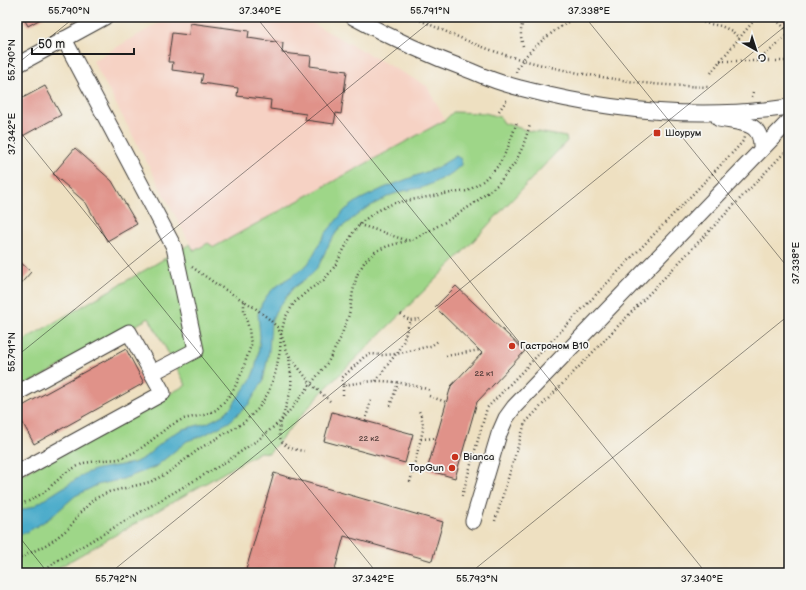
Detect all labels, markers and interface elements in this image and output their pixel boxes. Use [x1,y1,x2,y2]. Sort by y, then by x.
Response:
text: 55.790°N [48,5,90,17]
text: 37.340°E [239,5,282,17]
text: 55.791°N [410,5,450,17]
text: 37.338°E [568,5,611,17]
scale bar [32,30,134,56]
north arrow [736,30,776,70]
text: 50 m [38,37,65,52]
text: 55.790°N [6,39,18,81]
text: С [755,50,769,65]
text: 37.342°E [6,113,18,155]
place label: Шоурум [665,127,701,139]
marker: Шоурум [652,128,662,138]
text: 37.338°E [790,241,802,284]
text: 55.791°N [6,332,18,372]
place label: Гастроном B10 [520,340,589,352]
marker: Гастроном B10 [507,341,517,351]
house number: 22 к1 [475,369,493,378]
house number: 22 к2 [359,434,380,443]
place label: Bianca [463,451,495,463]
marker: Bianca [450,452,460,462]
place label: TopGun [409,462,444,474]
marker: TopGun [447,463,457,473]
text: 55.792°N [95,573,137,585]
text: 37.342°E [352,573,394,585]
text: 55.793°N [456,573,498,585]
text: 37.340°E [681,573,724,585]

